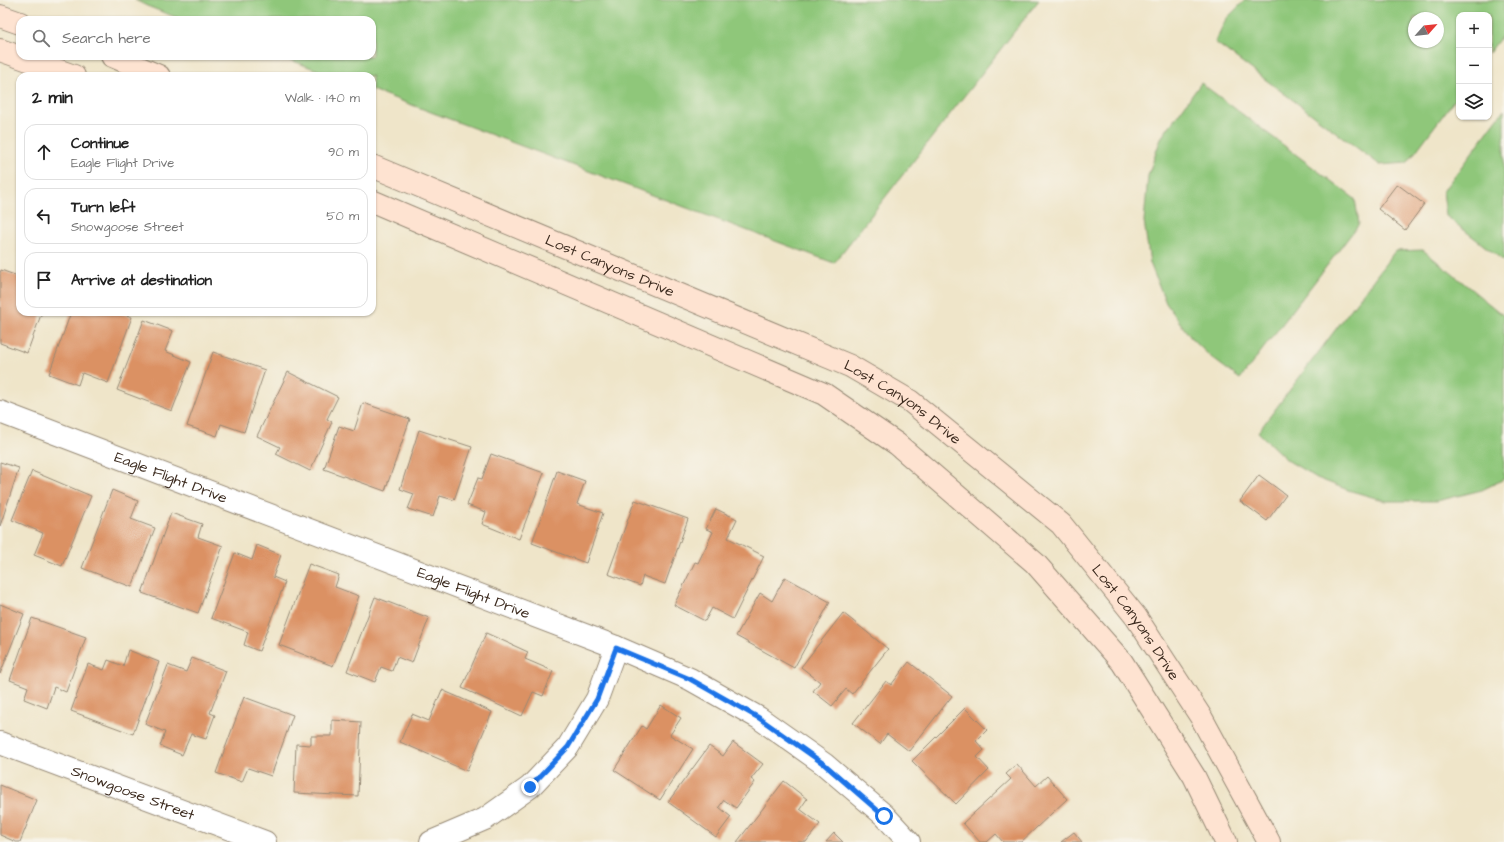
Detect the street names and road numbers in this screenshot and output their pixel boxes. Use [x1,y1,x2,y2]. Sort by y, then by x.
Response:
street label: Lost Canyons Drive [542,230,678,302]
street label: Lost Canyons Drive [841,355,966,450]
street label: Eagle Flight Drive [111,447,230,509]
street label: Lost Canyons Drive [1087,560,1184,684]
street label: Eagle Flight Drive [414,562,533,624]
street label: Snowgoose Street [68,761,198,826]

